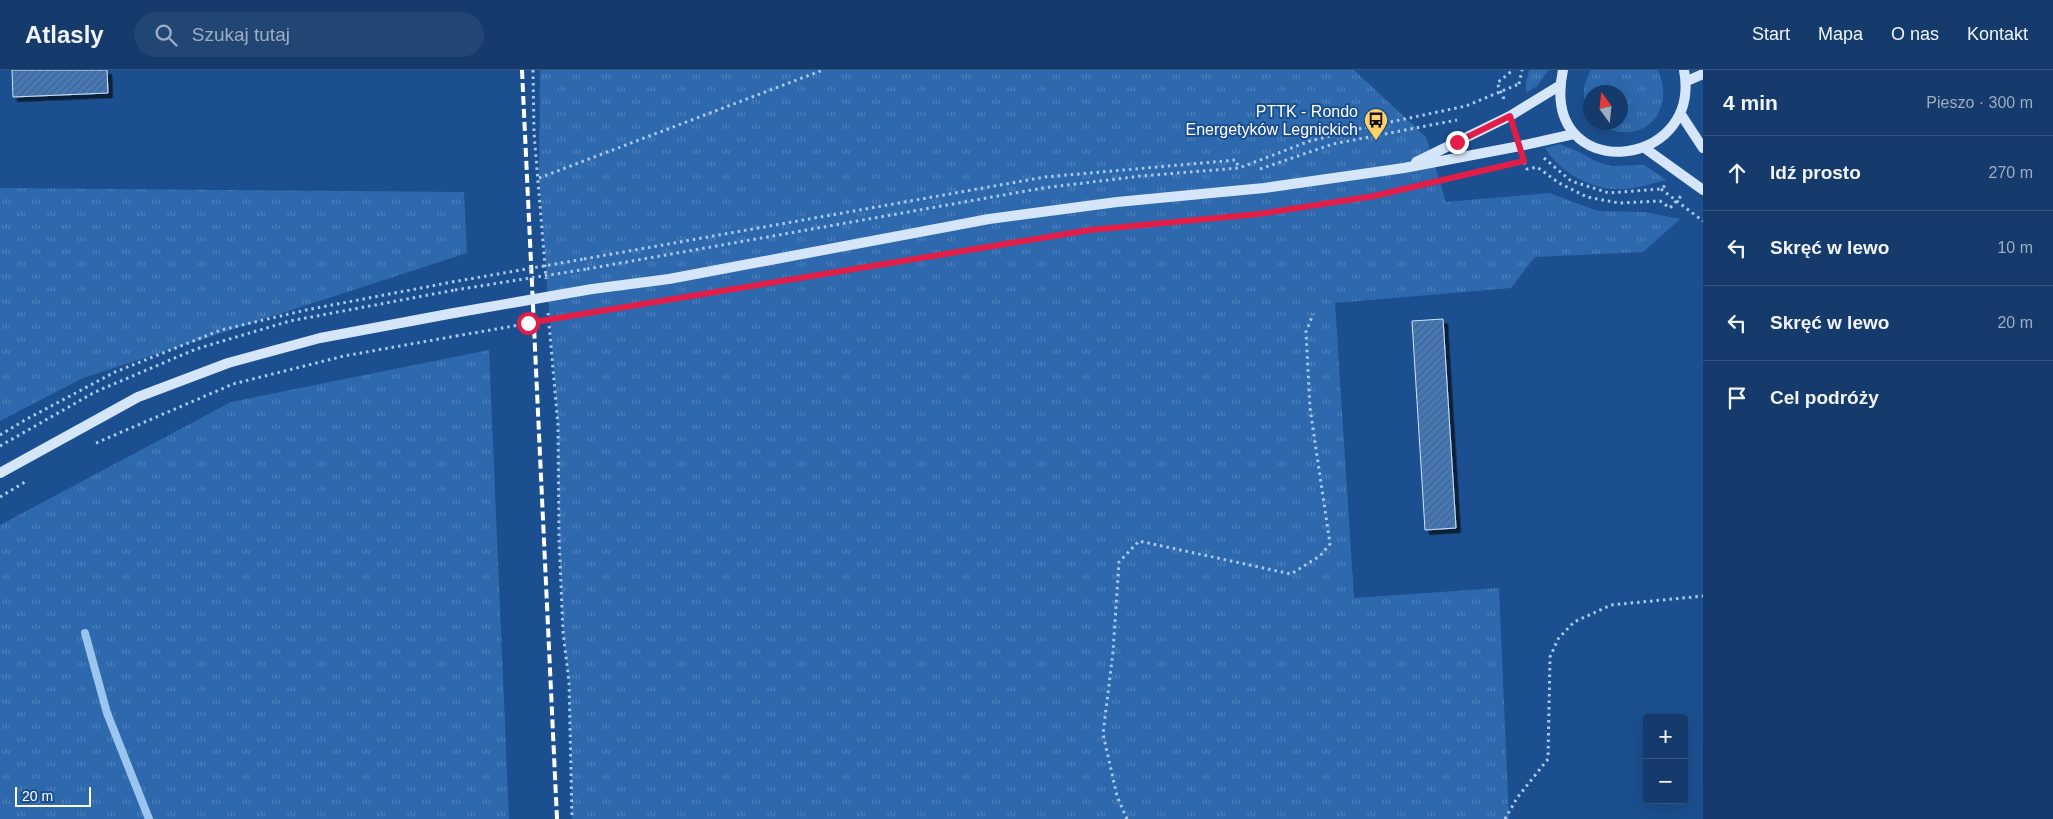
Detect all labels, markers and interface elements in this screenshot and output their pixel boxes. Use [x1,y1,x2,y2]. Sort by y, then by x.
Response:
search box [134,12,484,57]
text: Atlasly [25,21,104,48]
icon: search [152,21,180,49]
text: Szukaj tutaj [192,24,290,45]
text: Start [1752,24,1790,44]
text: Mapa [1818,24,1863,44]
text: O nas [1891,24,1939,44]
text: Kontakt [1967,24,2028,44]
north arrow [1583,85,1628,130]
text: 4 min [1723,91,1778,114]
text: Pieszo · 300 m [1926,94,2033,111]
place label: PTTK - Rondo Energetyków Legnickich [1185,103,1358,138]
bus stop icon: PTTK - Rondo Energetyków Legnickich [1363,107,1389,141]
route end [1446,131,1469,154]
icon: ahead [1723,159,1751,187]
text: Idź prosto [1770,162,1861,183]
text: 270 m [1989,164,2033,181]
icon: left [1723,234,1751,262]
text: Skręć w lewo [1770,237,1889,258]
text: 10 m [1997,239,2033,256]
icon: left [1723,309,1751,337]
route start [517,312,540,335]
text: Skręć w lewo [1770,312,1889,333]
text: 20 m [1997,314,2033,331]
icon: arrive [1723,384,1751,412]
text: Cel podróży [1770,387,1879,408]
map controls [1643,714,1688,804]
button: + [1643,714,1688,759]
button: − [1643,759,1688,804]
scale bar [15,784,91,807]
text: 20 m [22,788,53,804]

